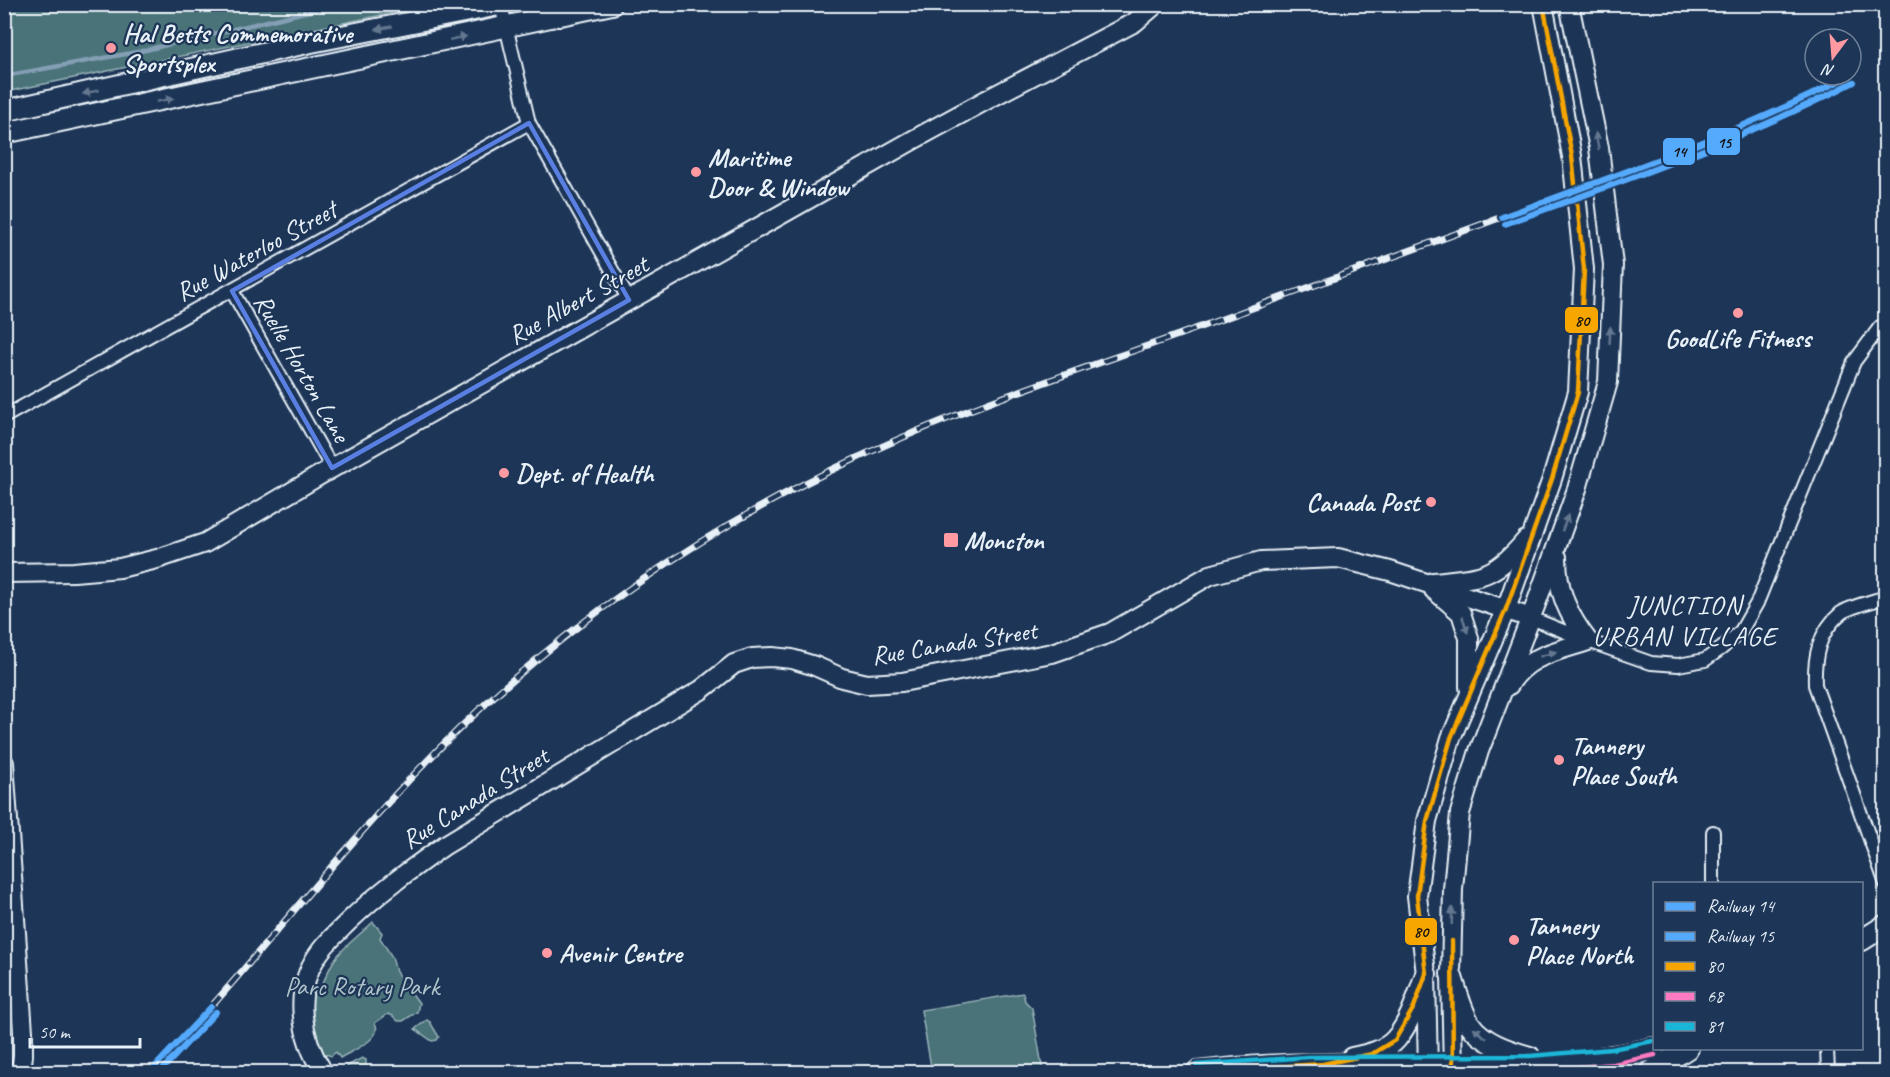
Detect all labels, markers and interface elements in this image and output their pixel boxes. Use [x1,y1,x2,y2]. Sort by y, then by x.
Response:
place label: Hal Betts Commemorative Sportsplex [123,17,355,80]
one-way arrow [375,24,394,33]
north arrow [1803,27,1863,87]
one-way arrow [448,33,467,42]
marker: Hal Betts Commemorative Sportsplex [104,41,118,55]
text: N [1819,59,1837,81]
one-way arrow [82,88,101,97]
one-way arrow [155,94,174,104]
line badge: 15 [1706,127,1741,156]
one-way arrow [1592,131,1601,150]
text: 15 [1717,133,1733,153]
line badge: 14 [1662,137,1696,166]
place label: Maritime Door & Window [708,141,851,204]
text: 14 [1672,142,1688,162]
marker: Maritime Door & Window [689,165,703,179]
street label: Rue Waterloo Street [170,192,345,309]
street label: Rue Albert Street [502,247,656,352]
street label: Ruelle Horton Lane [246,288,359,450]
line badge: 80 [1564,306,1599,334]
marker: GoodLife Fitness [1731,306,1745,320]
text: 80 [1575,311,1591,331]
place label: GoodLife Fitness [1665,322,1814,355]
one-way arrow [1605,325,1614,344]
place label: Dept. of Health [516,457,655,490]
marker: Dept. of Health [497,466,511,480]
place label: Canada Post [1306,486,1421,519]
marker: Canada Post [1424,495,1438,509]
one-way arrow [1560,514,1570,532]
place label: Moncton [964,524,1045,557]
marker: Moncton [942,531,960,549]
district label: JUNCTION URBAN VILLAGE [1593,588,1780,653]
street label: Rue Canada Street [869,613,1041,672]
one-way arrow [1461,616,1470,634]
one-way arrow [1539,649,1557,658]
place label: Tannery Place South [1571,729,1678,792]
street label: Rue Canada Street [396,739,557,856]
marker: Tannery Place South [1552,753,1566,767]
legend [1653,882,1863,1050]
text: Railway 14 [1707,895,1776,917]
one-way arrow [1448,906,1457,925]
place label: Tannery Place North [1526,909,1634,972]
line badge: 80 [1404,917,1438,946]
text: 80 [1414,922,1430,942]
text: Railway 15 [1707,925,1775,947]
marker: Tannery Place North [1507,933,1521,947]
place label: Avenir Centre [559,937,684,970]
marker: Avenir Centre [540,946,554,960]
text: 80 [1707,955,1725,977]
park label: Parc Rotary Park [285,970,442,1003]
text: 68 [1707,985,1725,1007]
scale bar [30,1011,140,1049]
text: 81 [1707,1015,1724,1037]
text: 50 m [39,1021,72,1043]
one-way arrow [1473,1027,1488,1040]

